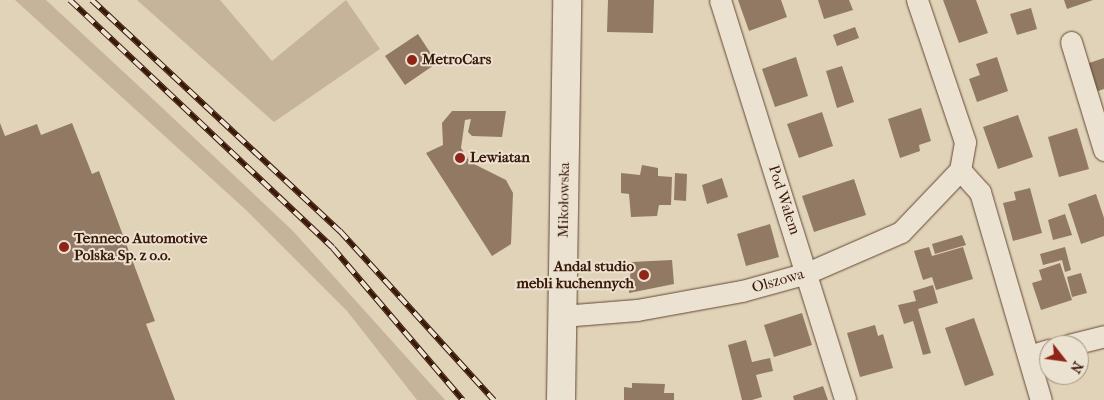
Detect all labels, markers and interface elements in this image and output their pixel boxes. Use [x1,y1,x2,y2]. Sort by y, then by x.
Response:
place label: MetroCars [422,51,491,69]
marker: MetroCars [406,54,418,66]
place label: Lewiatan [470,149,530,167]
marker: Lewiatan [454,152,466,164]
street label: Mikołowska [554,162,574,238]
street label: Pod Wałem [764,163,804,237]
place label: Tenneco Automotive Polska Sp. z o.o. [74,229,207,264]
marker: Tenneco Automotive Polska Sp. z o.o. [58,241,70,253]
place label: Andal studio mebli kuchennych [517,257,634,292]
street label: Olszowa [750,265,806,297]
marker: Andal studio mebli kuchennych [638,269,650,281]
north arrow [1039,335,1089,385]
text: N [1067,358,1087,376]

